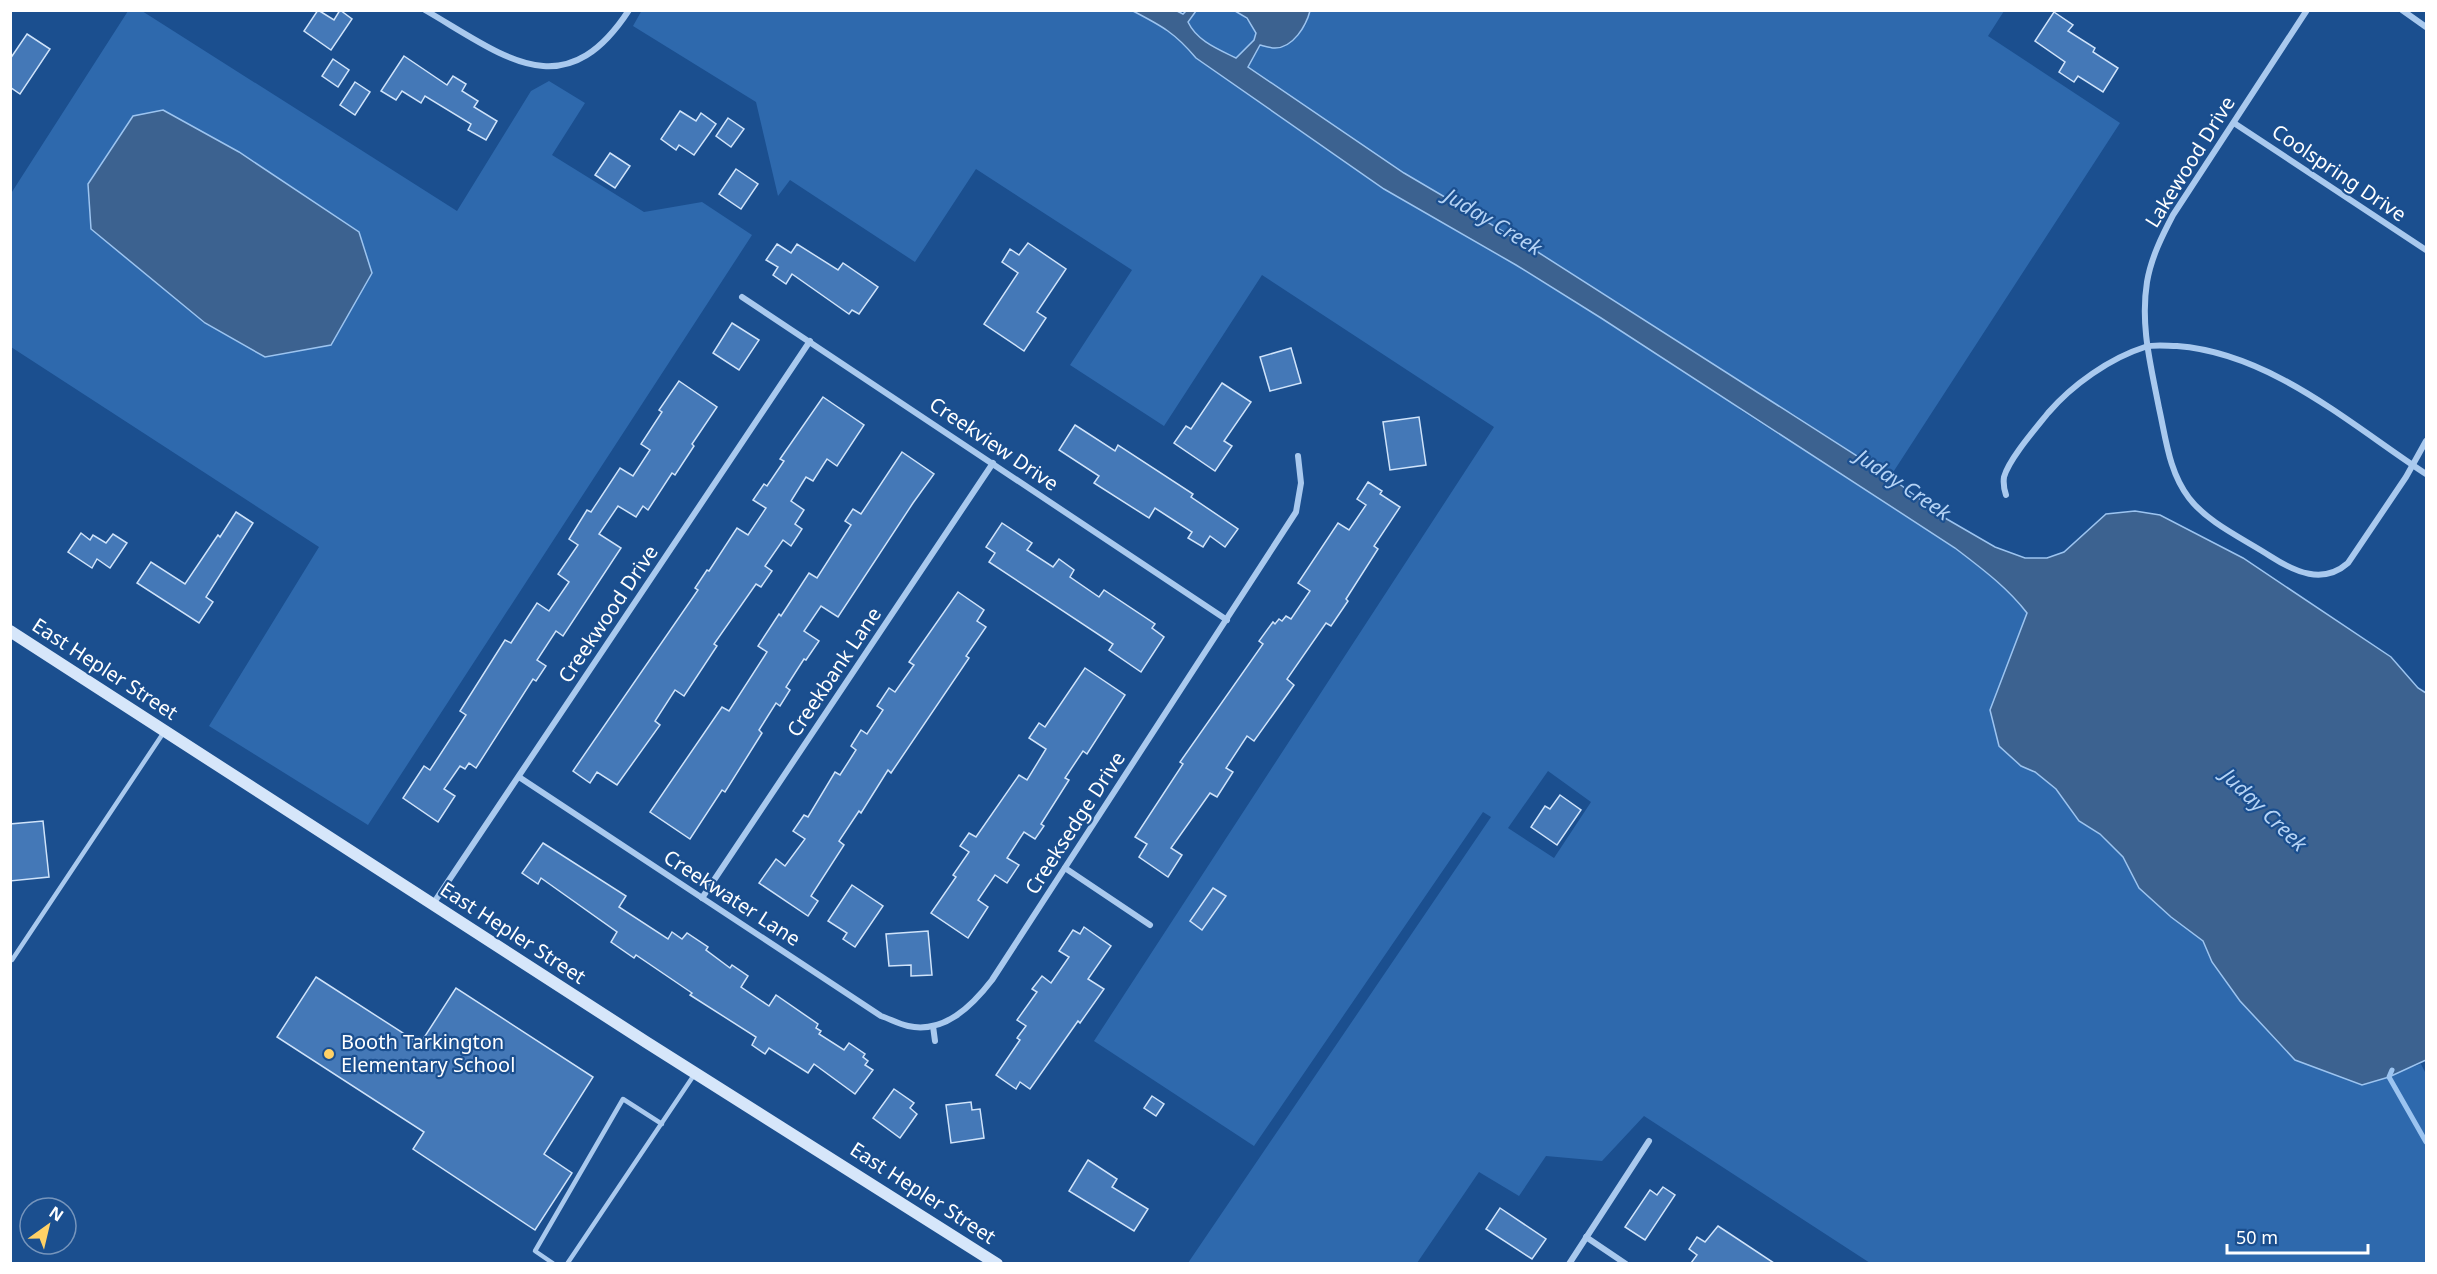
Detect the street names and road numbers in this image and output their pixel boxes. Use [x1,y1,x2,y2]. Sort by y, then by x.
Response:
street label: Lakewood Drive [2138,91,2241,233]
street label: Coolspring Drive [2267,118,2412,228]
street label: Creekview Drive [924,390,1064,497]
street label: Creekwood Drive [551,540,664,688]
street label: Creekbank Lane [780,602,887,742]
street label: East Hepler Street [27,611,183,726]
street label: Creeksedge Drive [1018,746,1131,899]
street label: Creekwater Lane [659,843,806,952]
street label: East Hepler Street [435,875,591,990]
street label: East Hepler Street [845,1135,1001,1250]

